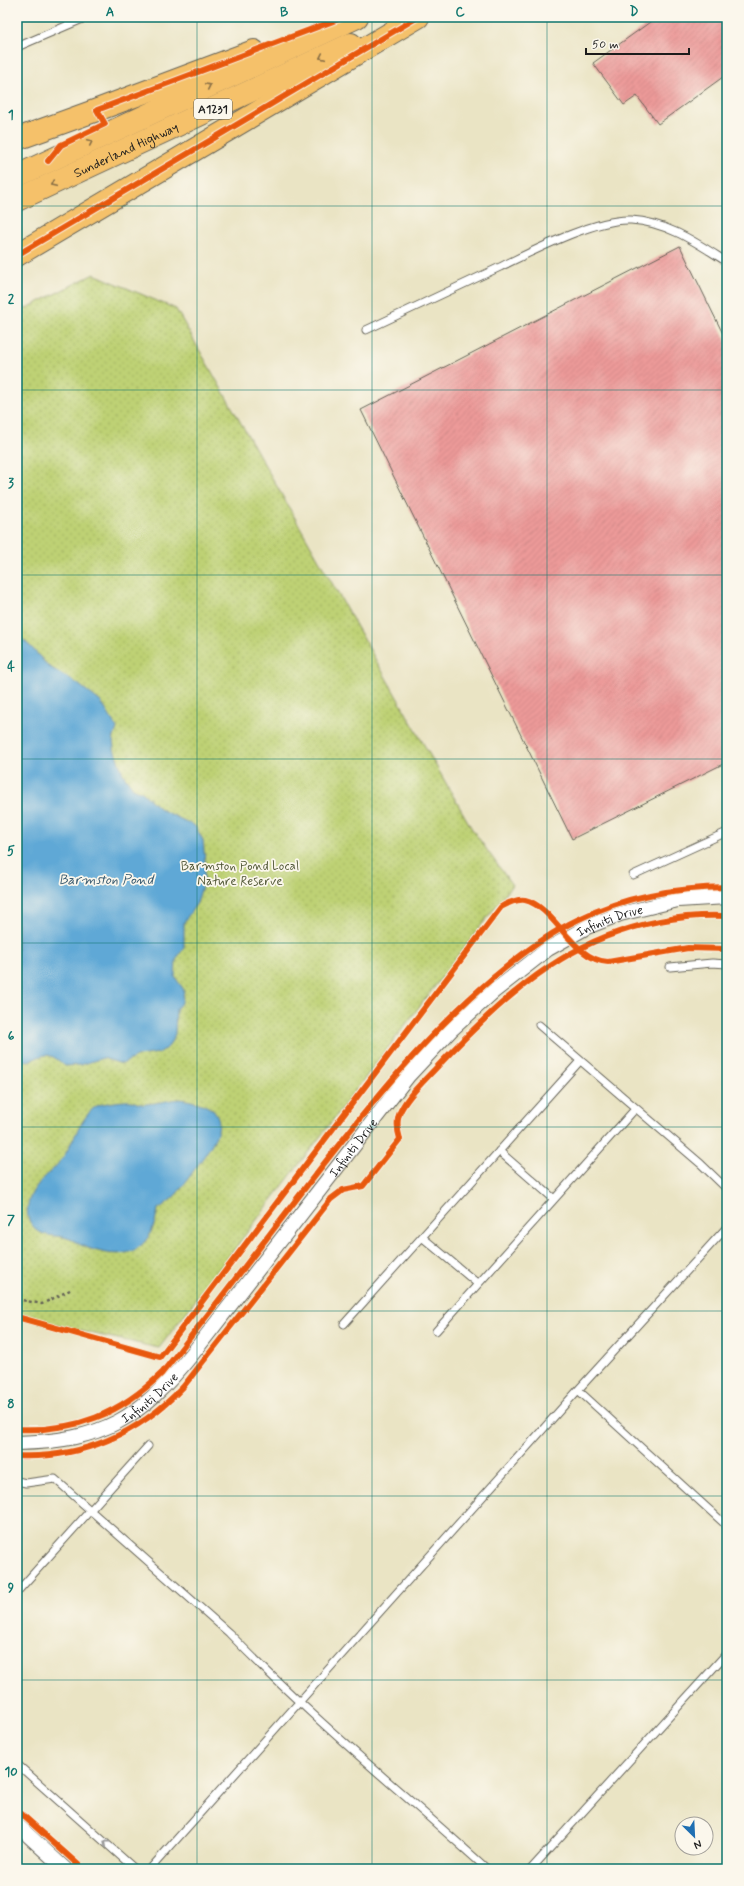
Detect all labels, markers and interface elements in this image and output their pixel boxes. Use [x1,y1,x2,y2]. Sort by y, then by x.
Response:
text: A [106,4,114,21]
text: B [280,4,289,21]
text: C [455,4,465,21]
text: D [630,4,639,21]
scale bar [586,30,689,56]
text: 50 m [592,37,619,53]
one-way arrow [319,52,327,60]
one-way arrow [204,83,211,91]
road number: A1231 [194,99,232,119]
text: 1 [8,107,14,124]
street label: Sunderland Highway [71,119,181,182]
one-way arrow [86,139,94,147]
one-way arrow [49,179,57,187]
text: 2 [8,291,15,308]
text: 3 [8,475,14,492]
text: 4 [7,659,15,676]
text: 5 [7,843,15,860]
park label: Barmston Pond Local Nature Reserve [181,858,299,890]
water label: Barmston Pond [59,871,155,889]
street label: Infiniti Drive [574,902,645,941]
text: 6 [8,1028,15,1045]
street label: Infiniti Drive [326,1115,382,1181]
text: 7 [7,1212,15,1229]
street label: Infiniti Drive [119,1369,183,1428]
text: 8 [7,1396,15,1413]
text: 9 [8,1580,15,1597]
text: 10 [4,1764,18,1781]
north arrow [674,1816,714,1856]
text: N [691,1836,704,1852]
one-way arrow [103,1840,110,1847]

